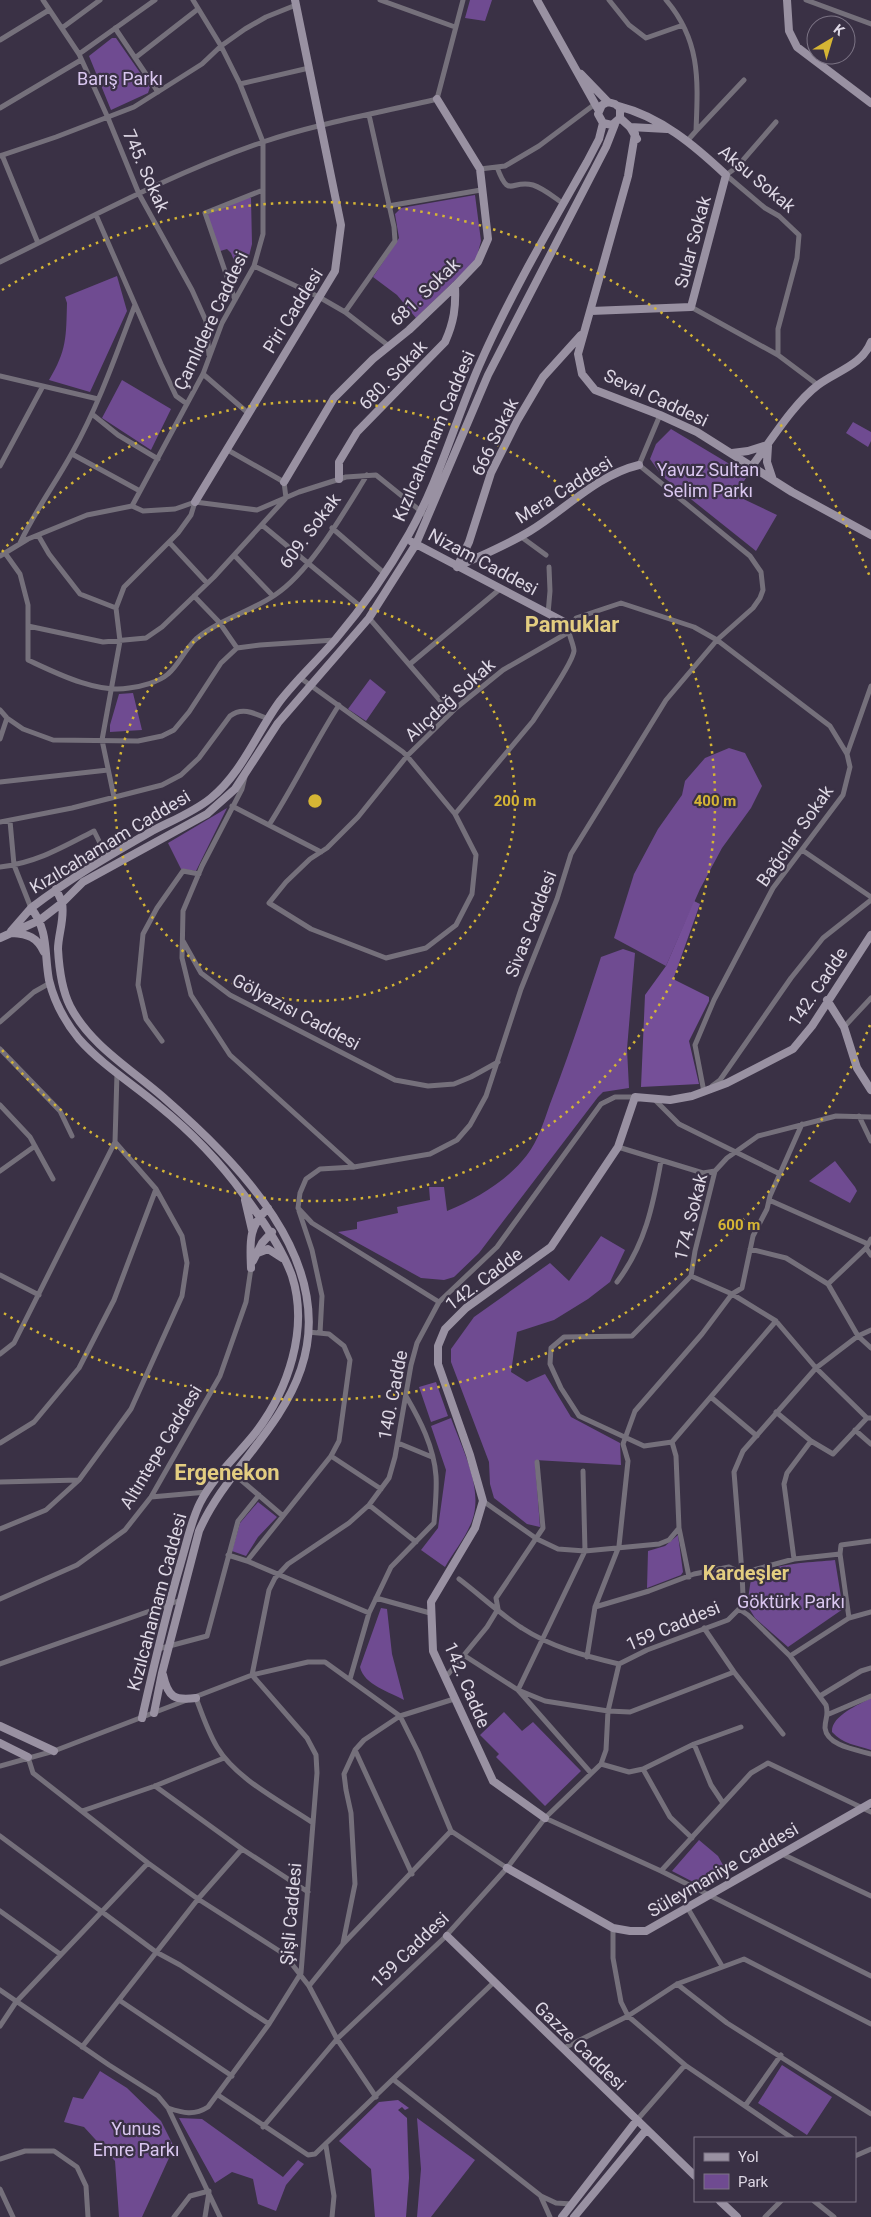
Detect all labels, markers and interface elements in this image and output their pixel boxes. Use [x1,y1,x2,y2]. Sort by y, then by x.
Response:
north arrow [806,15,856,65]
text: K [831,21,848,39]
park label: Barış Parkı [77,68,163,89]
street label: 745. Sokak [119,126,174,216]
street label: Aksu Sokak [715,141,801,217]
street label: Sular Sokak [670,193,715,290]
street label: Çamlıdere Caddesi [169,248,252,394]
street label: 681. Sokak [386,253,464,330]
street label: Piri Caddesi [258,265,327,357]
street label: 680. Sokak [354,335,432,414]
street label: Kızılcahamam Caddesi [388,347,479,524]
street label: Seval Caddesi [601,364,712,431]
street label: 666 Sokak [467,394,523,479]
street label: Mera Caddesi [511,451,616,528]
park label: Yavuz Sultan Selim Parkı [657,459,759,501]
street label: 609. Sokak [275,488,345,572]
street label: Nizam Caddesi [425,524,542,599]
district label: Pamuklar [525,612,619,637]
street label: Alıçdağ Sokak [400,653,500,745]
street label: Bağcılar Sokak [752,780,838,890]
street label: Kızılcahamam Caddesi [26,785,194,898]
centre of rings [306,792,324,810]
text: 200 m [494,792,536,810]
text: 400 m [694,792,736,810]
street label: Sivas Caddesi [501,868,560,980]
street label: 142. Cadde [783,943,852,1030]
street label: Gölyazısı Caddesi [229,969,364,1054]
street label: 174. Sokak [670,1171,712,1262]
text: 600 m [718,1216,760,1234]
street label: 142. Cadde [441,1243,526,1314]
street label: 140. Cadde [374,1348,411,1442]
street label: Altıntepe Caddesi [115,1381,206,1513]
district label: Ergenekon [174,1460,280,1485]
street label: Kızılcahamam Caddesi [123,1511,190,1693]
district label: Kardeşler [703,1561,790,1585]
park label: Göktürk Parkı [737,1591,845,1612]
street label: 159 Caddesi [623,1596,723,1655]
street label: 142. Cadde [440,1639,495,1731]
street label: Süleymaniye Caddesi [644,1818,802,1921]
street label: Şişli Caddesi [276,1862,305,1966]
street label: 159 Caddesi [366,1907,453,1992]
street label: Gazze Caddesi [530,1997,630,2094]
park label: Yunus Emre Parkı [93,2118,179,2160]
legend [694,2137,856,2202]
text: Yol [738,2148,759,2166]
text: Park [738,2173,769,2191]

